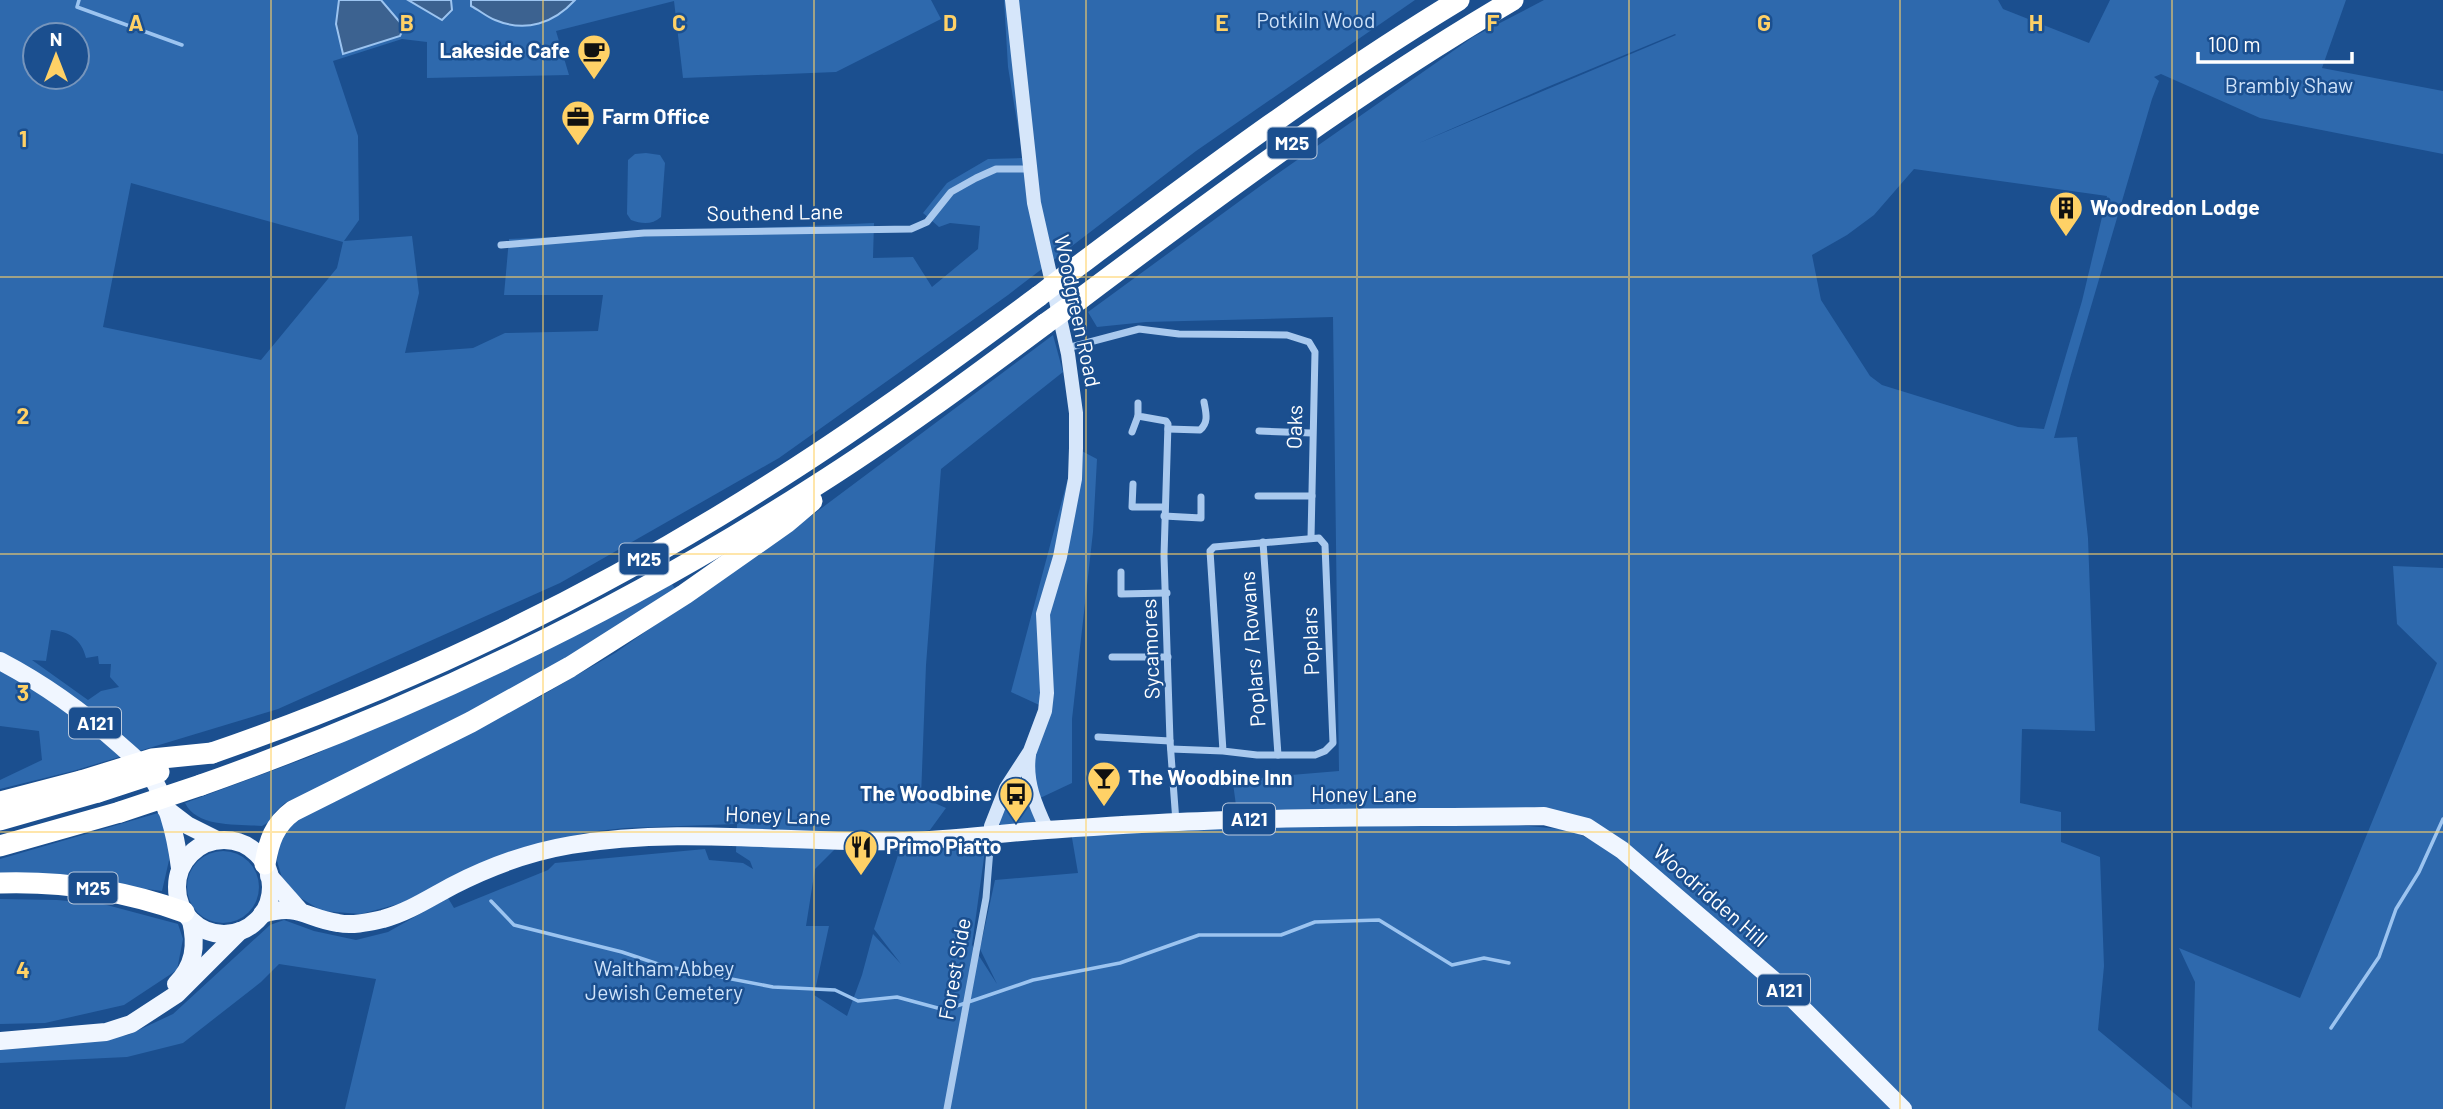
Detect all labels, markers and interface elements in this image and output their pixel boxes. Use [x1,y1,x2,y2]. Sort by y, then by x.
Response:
park label: Potkiln Wood [1256,7,1376,32]
text: A [128,8,144,36]
text: B [400,8,414,36]
text: C [672,8,686,36]
text: D [943,8,957,36]
text: E [1215,8,1229,36]
text: F [1487,8,1500,36]
text: G [1757,8,1771,36]
text: H [2029,8,2043,36]
north arrow [21,21,91,91]
scale bar [2198,21,2352,65]
text: N [50,27,62,50]
text: 100 m [2208,31,2261,56]
cafe icon: Lakeside Cafe [575,32,613,81]
place label: Lakeside Cafe [439,37,570,62]
park label: Brambly Shaw [2225,72,2353,97]
office icon: Farm Office [559,98,597,147]
place label: Farm Office [602,103,710,128]
text: 1 [19,124,27,152]
road number: M25 [1268,127,1316,158]
building icon: Woodredon Lodge [2047,189,2085,238]
place label: Woodredon Lodge [2090,194,2260,219]
street label: Southend Lane [706,198,844,225]
street label: Woodgreen Road [1050,232,1107,389]
text: 2 [17,401,29,429]
street label: Oaks [1281,405,1306,449]
road number: M25 [620,544,668,574]
street label: Poplars / Rowans [1234,570,1269,728]
street label: Sycamores [1135,598,1164,700]
street label: Poplars [1296,606,1323,676]
text: 3 [17,678,29,706]
road number: A121 [69,708,121,738]
bar icon: The Woodbine Inn [1085,759,1123,808]
place label: The Woodbine Inn [1128,764,1293,789]
bus stop icon: The Woodbine [997,775,1035,824]
place label: The Woodbine [860,780,992,805]
street label: Honey Lane [1311,781,1417,806]
street label: Honey Lane [725,800,832,829]
road number: A121 [1223,804,1275,834]
restaurant icon: Primo Piatto [842,828,880,877]
place label: Primo Piatto [886,833,1002,858]
street label: Woodridden Hill [1649,838,1773,951]
road number: M25 [68,873,118,904]
street label: Forest Side [932,916,975,1022]
text: 4 [16,955,30,983]
park label: Waltham Abbey Jewish Cemetery [585,955,743,1004]
road number: A121 [1758,974,1810,1006]

